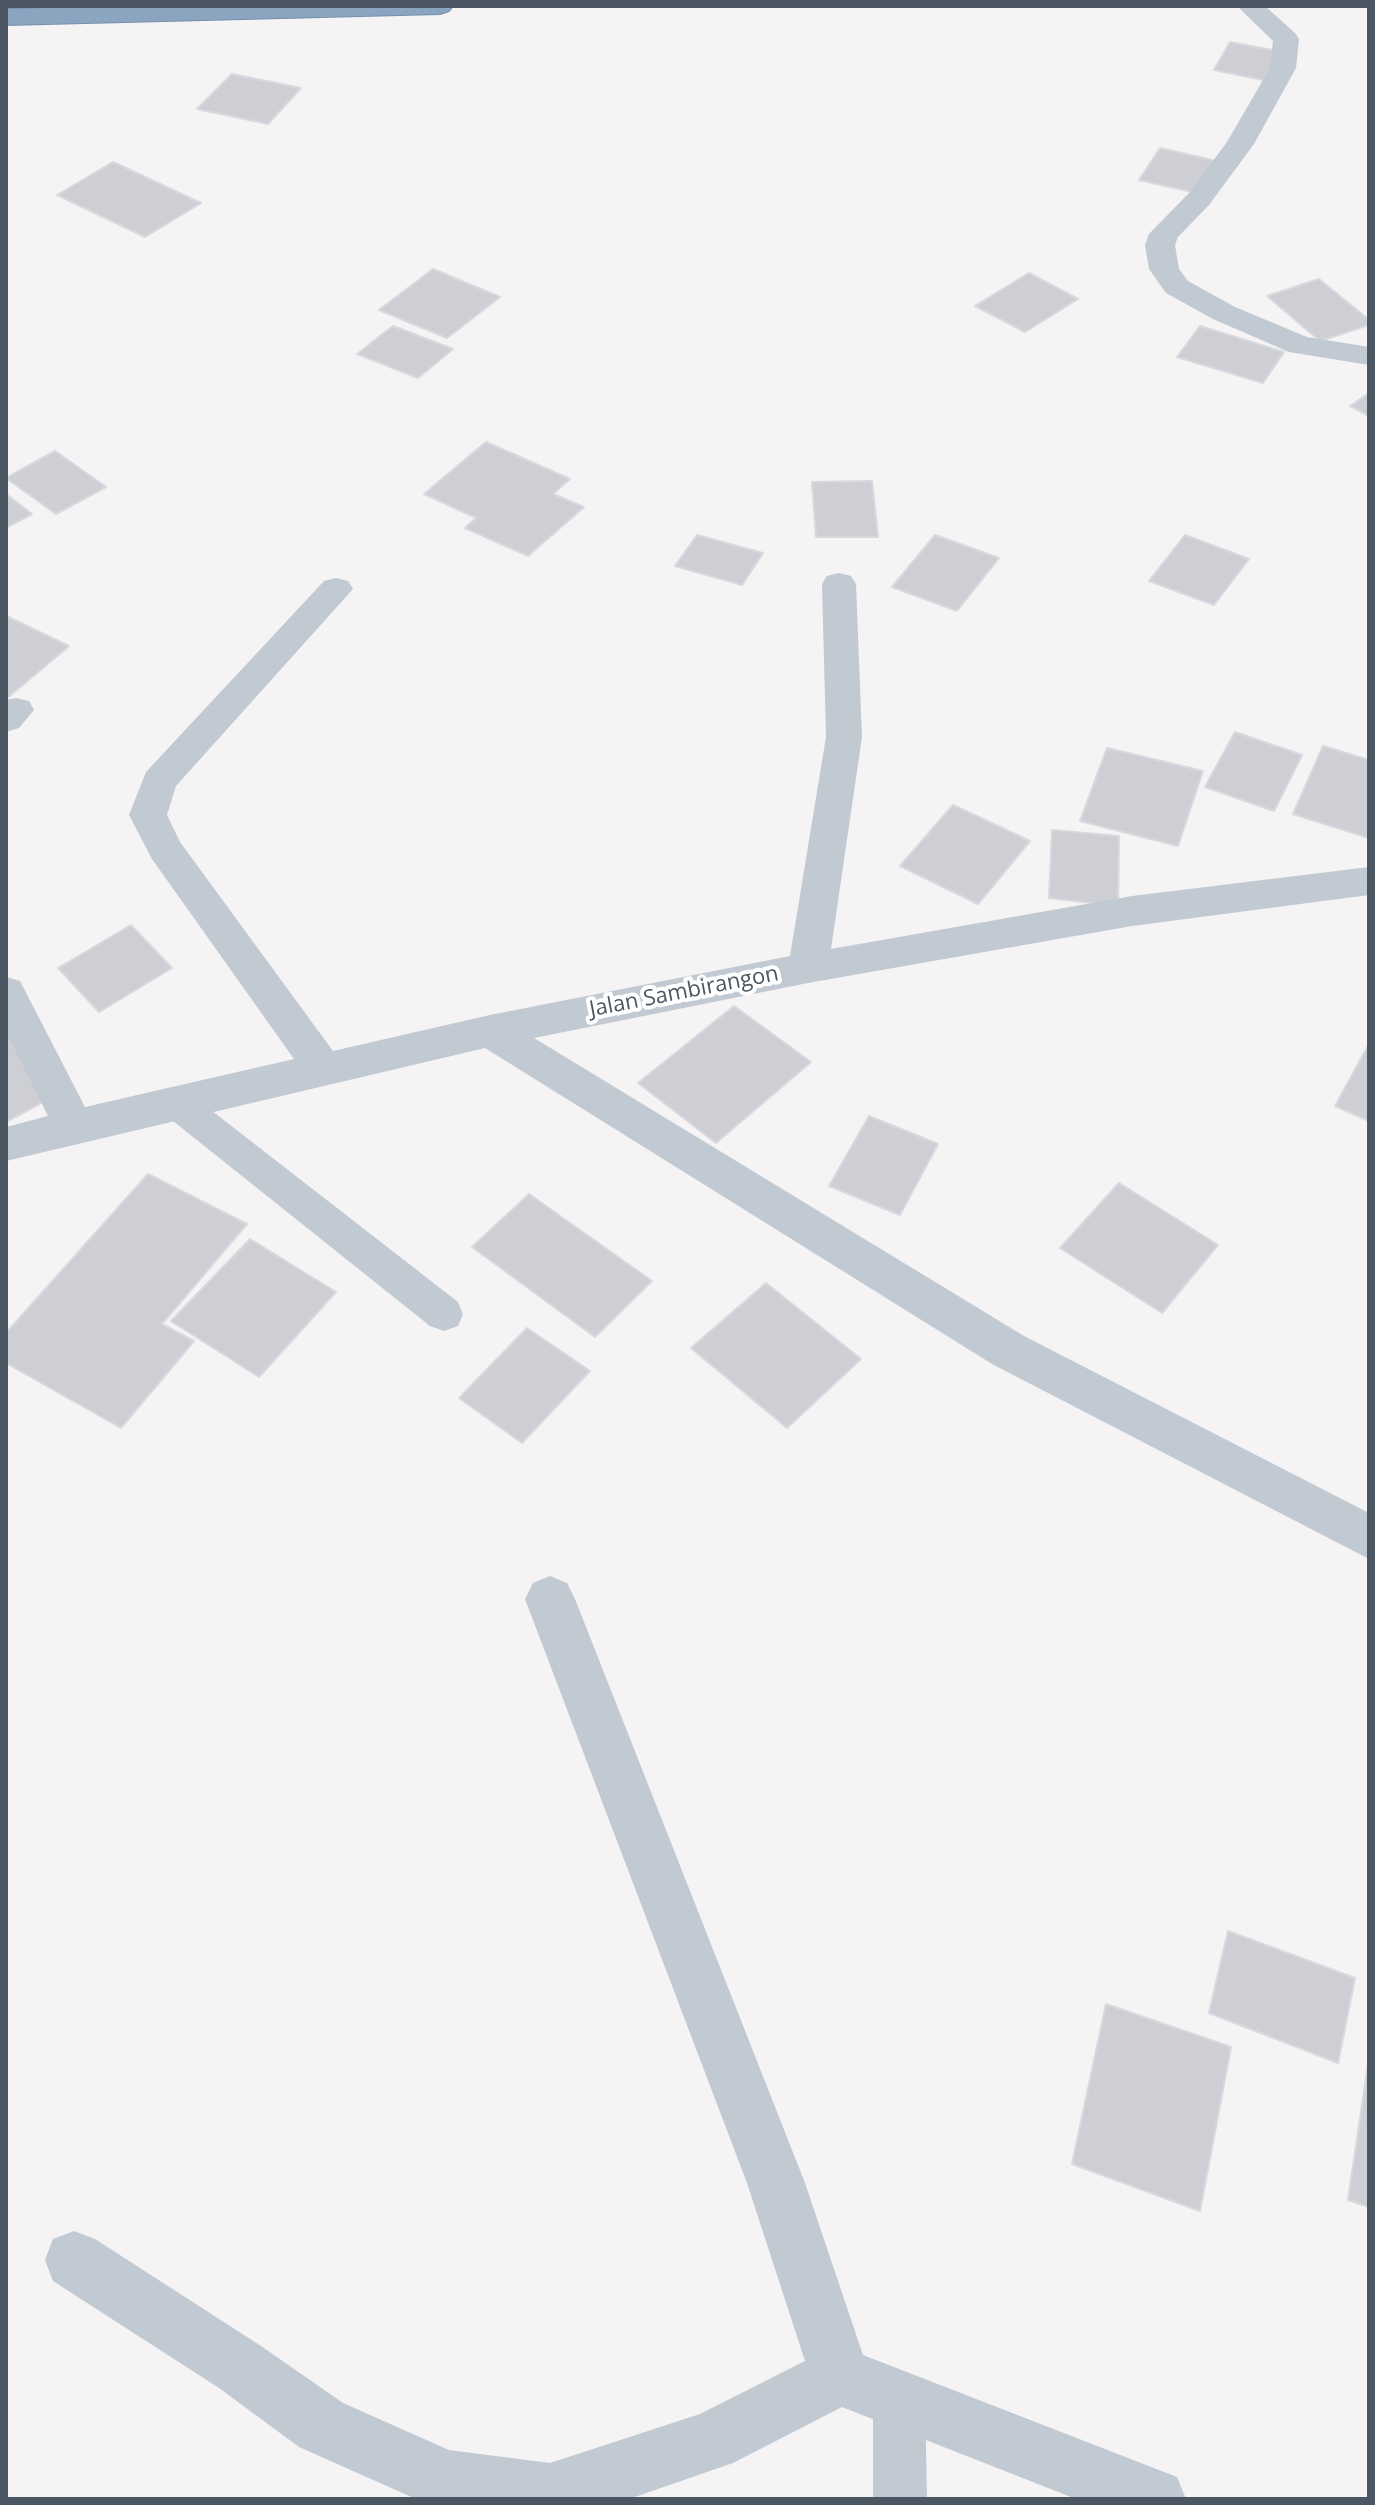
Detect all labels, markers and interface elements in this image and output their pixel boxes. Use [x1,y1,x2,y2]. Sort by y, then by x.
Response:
street label: Jalan Sambirangon [587,961,781,1023]

